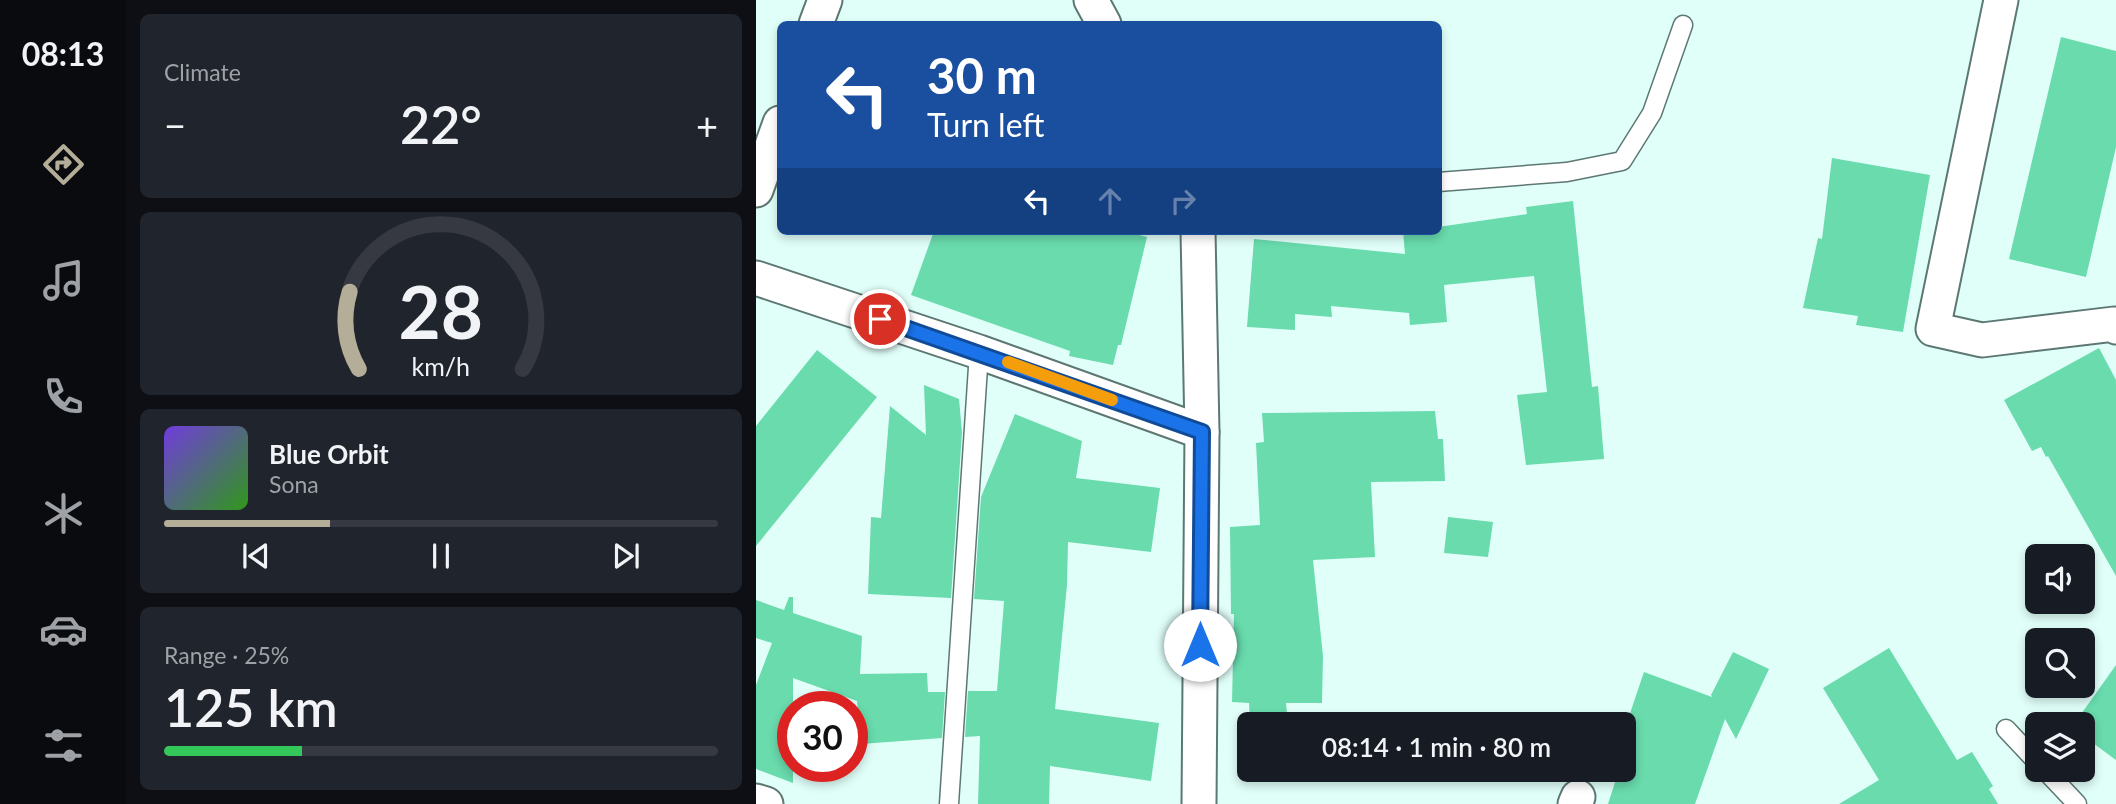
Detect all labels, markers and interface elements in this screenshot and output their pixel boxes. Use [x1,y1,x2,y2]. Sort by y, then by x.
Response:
text: 08:13 [22,34,104,73]
text: 30 m [927,46,1037,104]
icon: left [812,49,903,140]
text: Climate [164,58,241,86]
text: 22° [400,93,482,155]
text: − [164,102,186,148]
text: + [696,102,718,148]
text: Turn left [927,105,1044,144]
icon: directions [39,140,88,189]
icon: left [1018,182,1056,220]
icon: ahead [1091,182,1129,220]
icon: right [1164,182,1202,220]
icon: music [39,256,88,305]
text: 28 [399,268,483,356]
pin [850,289,910,349]
icon: arrive [861,300,899,338]
text: km/h [412,351,470,381]
icon: phone [39,372,88,421]
text: Blue Orbit [269,438,389,470]
text: Sona [269,470,319,498]
icon: climate [39,489,88,538]
icon: previous [237,537,275,575]
icon: pause [422,537,460,575]
icon: next [607,537,645,575]
map controls [2025,544,2095,782]
button: sound [2025,544,2095,614]
icon: car [39,605,88,654]
position arrow [1163,608,1237,682]
button: search [2025,628,2095,698]
text: Range · 25% [164,641,289,669]
text: 125 km [164,676,338,738]
speed limit sign: 30 [777,691,868,782]
button: layers [2025,712,2095,782]
icon: filters [39,721,88,770]
text: 08:14 · 1 min · 80 m [1322,731,1551,763]

